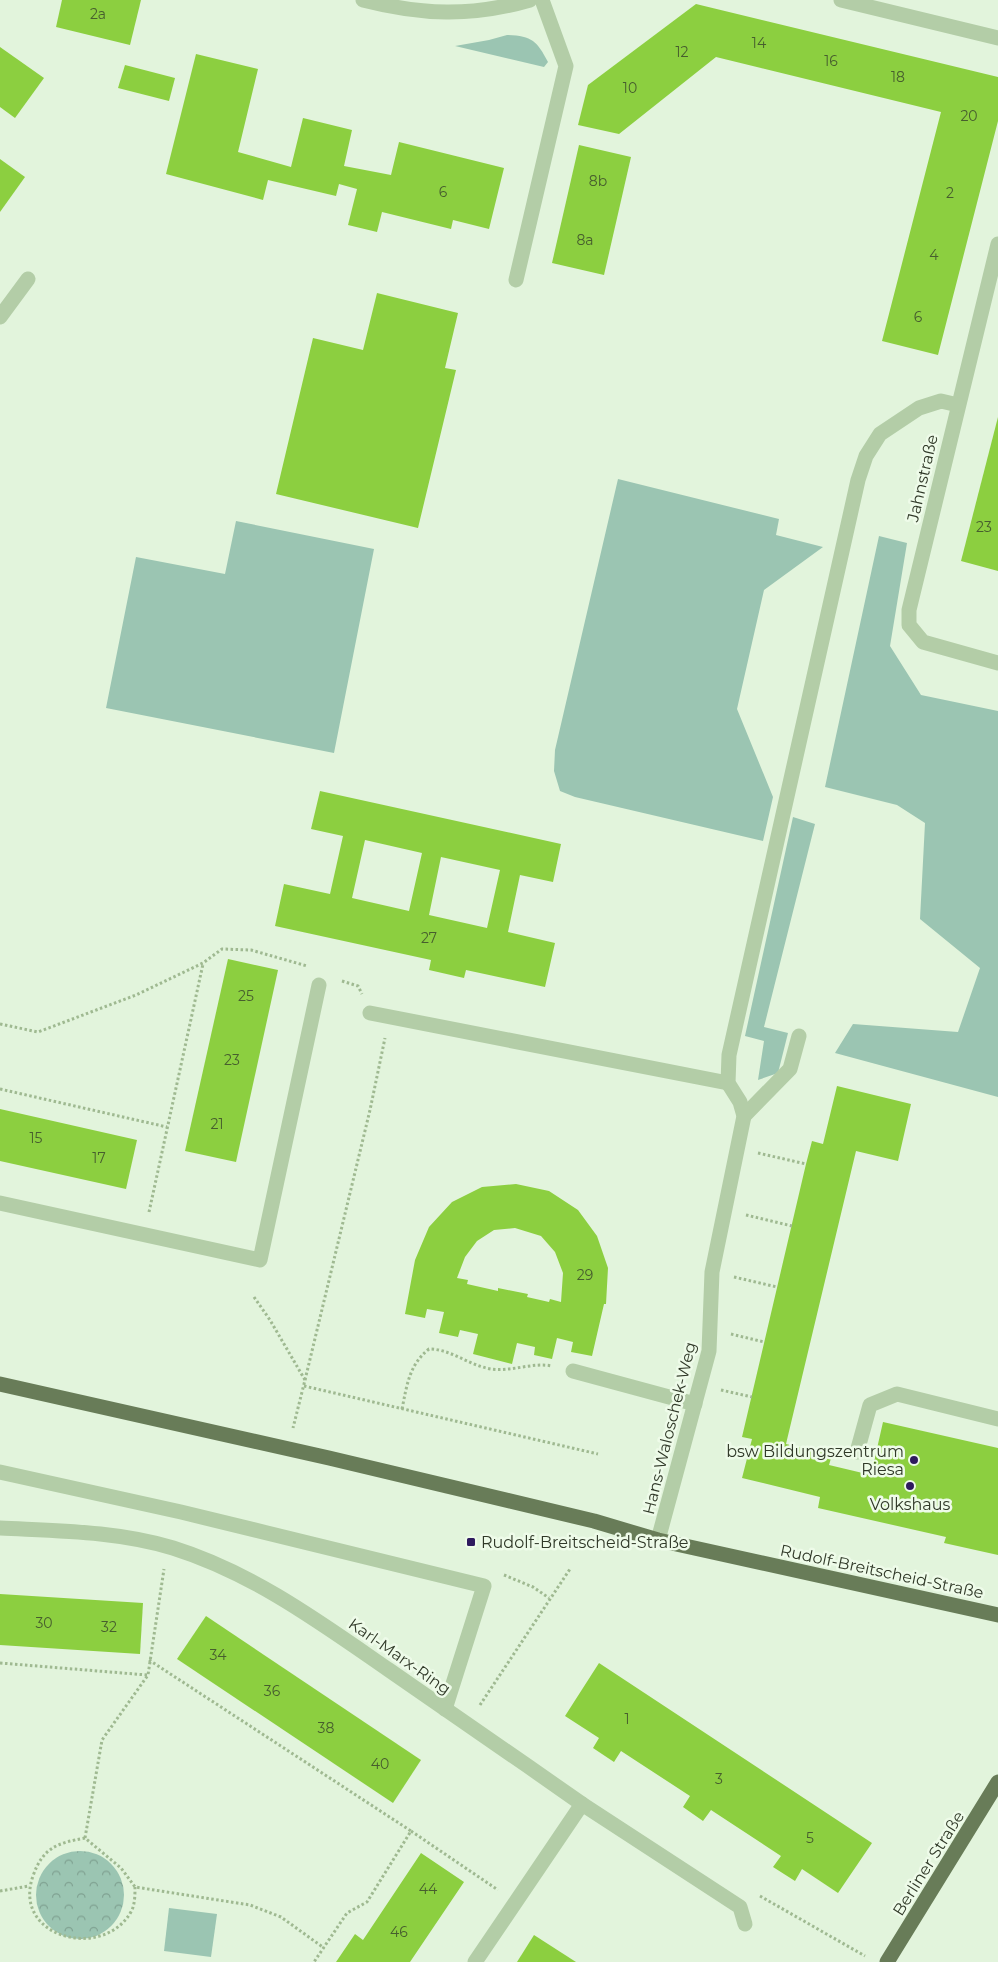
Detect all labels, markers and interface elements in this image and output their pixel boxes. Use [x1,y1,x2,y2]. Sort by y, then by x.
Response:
house number: 2a [90,5,106,23]
house number: 14 [752,34,767,52]
house number: 12 [675,43,689,61]
house number: 16 [824,52,838,70]
house number: 18 [891,68,905,86]
house number: 10 [623,79,637,97]
house number: 20 [960,107,978,125]
house number: 8b [589,172,607,190]
house number: 6 [439,183,448,201]
house number: 2 [946,184,954,202]
house number: 8a [576,231,594,249]
house number: 4 [929,246,939,264]
house number: 6 [914,308,923,326]
street label: Jahnstraße [903,433,942,525]
house number: 23 [976,518,992,536]
house number: 27 [421,929,437,947]
house number: 25 [238,987,254,1005]
house number: 23 [224,1051,240,1069]
house number: 21 [210,1115,224,1133]
house number: 15 [30,1129,43,1147]
house number: 17 [92,1149,106,1167]
house number: 29 [577,1266,593,1284]
street label: Hans-Waloschek-Weg [639,1340,700,1516]
place label: bsw Bildungszentrum Riesa [726,1442,904,1479]
marker: bsw Bildungszentrum Riesa [908,1454,920,1466]
marker: Volkshaus [904,1480,916,1492]
place label: Volkshaus [870,1495,950,1514]
place label: Rudolf-Breitscheid-Straße [481,1533,689,1552]
marker: Rudolf-Breitscheid-Straße [465,1536,477,1548]
street label: Rudolf-Breitscheid-Straße [778,1541,985,1602]
house number: 30 [35,1614,53,1632]
street label: Karl-Marx-Ring [345,1614,454,1699]
house number: 32 [101,1618,117,1636]
house number: 34 [209,1646,227,1664]
house number: 36 [264,1682,281,1700]
house number: 1 [624,1710,630,1728]
house number: 38 [318,1719,334,1737]
house number: 40 [371,1755,389,1773]
house number: 3 [715,1770,723,1788]
street label: Berliner Straße [889,1808,968,1919]
house number: 5 [806,1829,814,1847]
house number: 44 [419,1880,438,1898]
house number: 46 [390,1923,408,1941]

